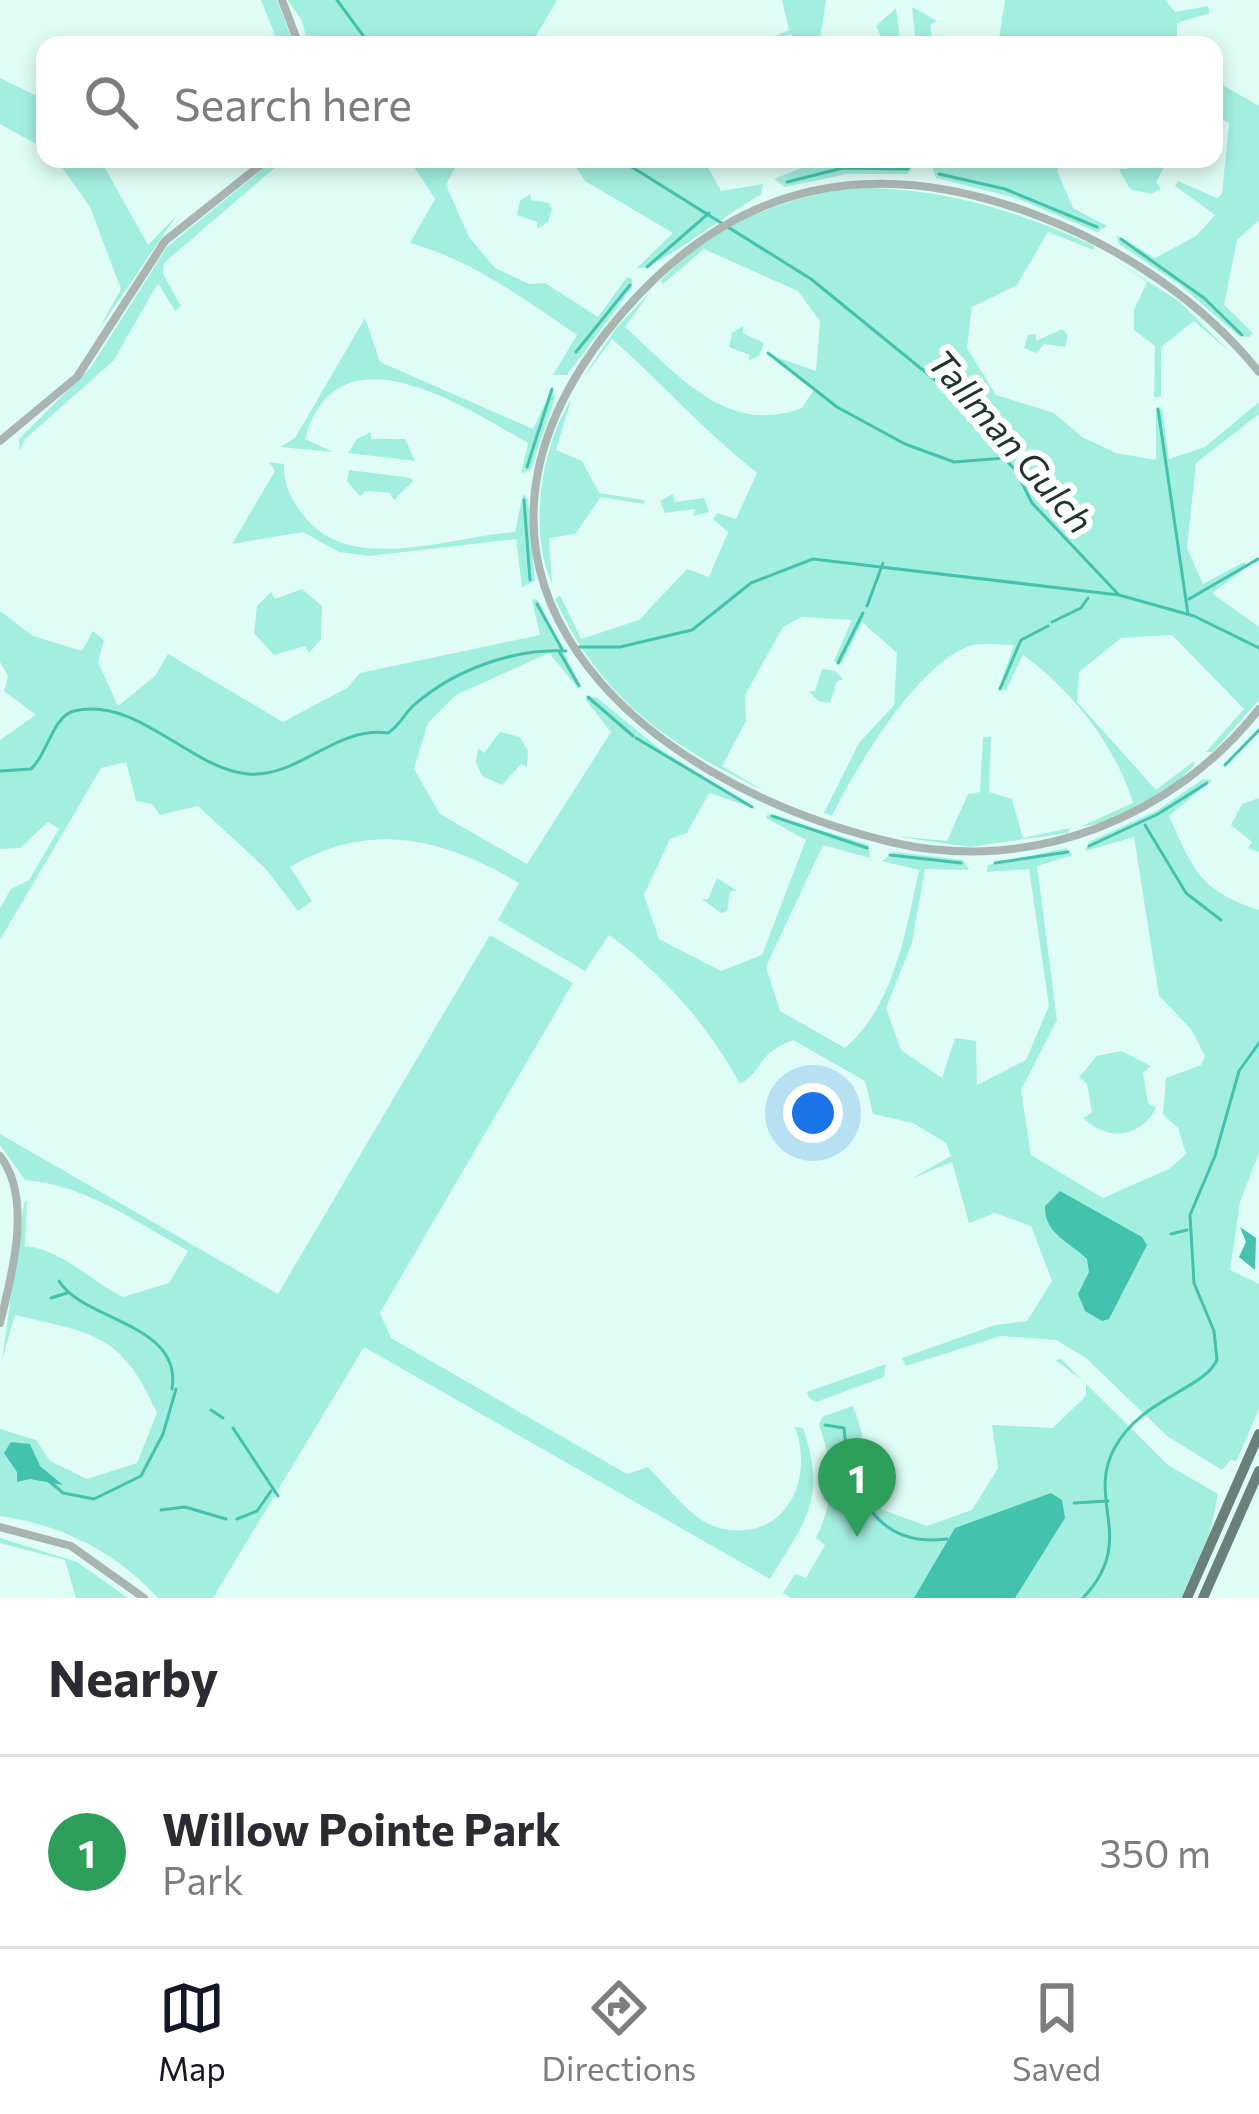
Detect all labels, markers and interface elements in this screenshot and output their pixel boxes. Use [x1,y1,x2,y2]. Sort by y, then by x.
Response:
search box [36,36,1223,168]
icon: search [78,69,144,135]
text: Search here [174,75,412,130]
water label: Tallman Gulch [920,339,1104,541]
your location [783,1083,843,1143]
pin: 1 [818,1438,896,1537]
text: Nearby [48,1645,218,1708]
text: Willow Pointe Park [162,1800,561,1855]
text: 1 [78,1828,96,1876]
text: 350 m [1099,1828,1211,1876]
text: Park [162,1855,244,1903]
tab: Map [158,1975,226,2088]
tab: Directions [542,1975,696,2088]
tab: Saved [1012,1975,1101,2088]

